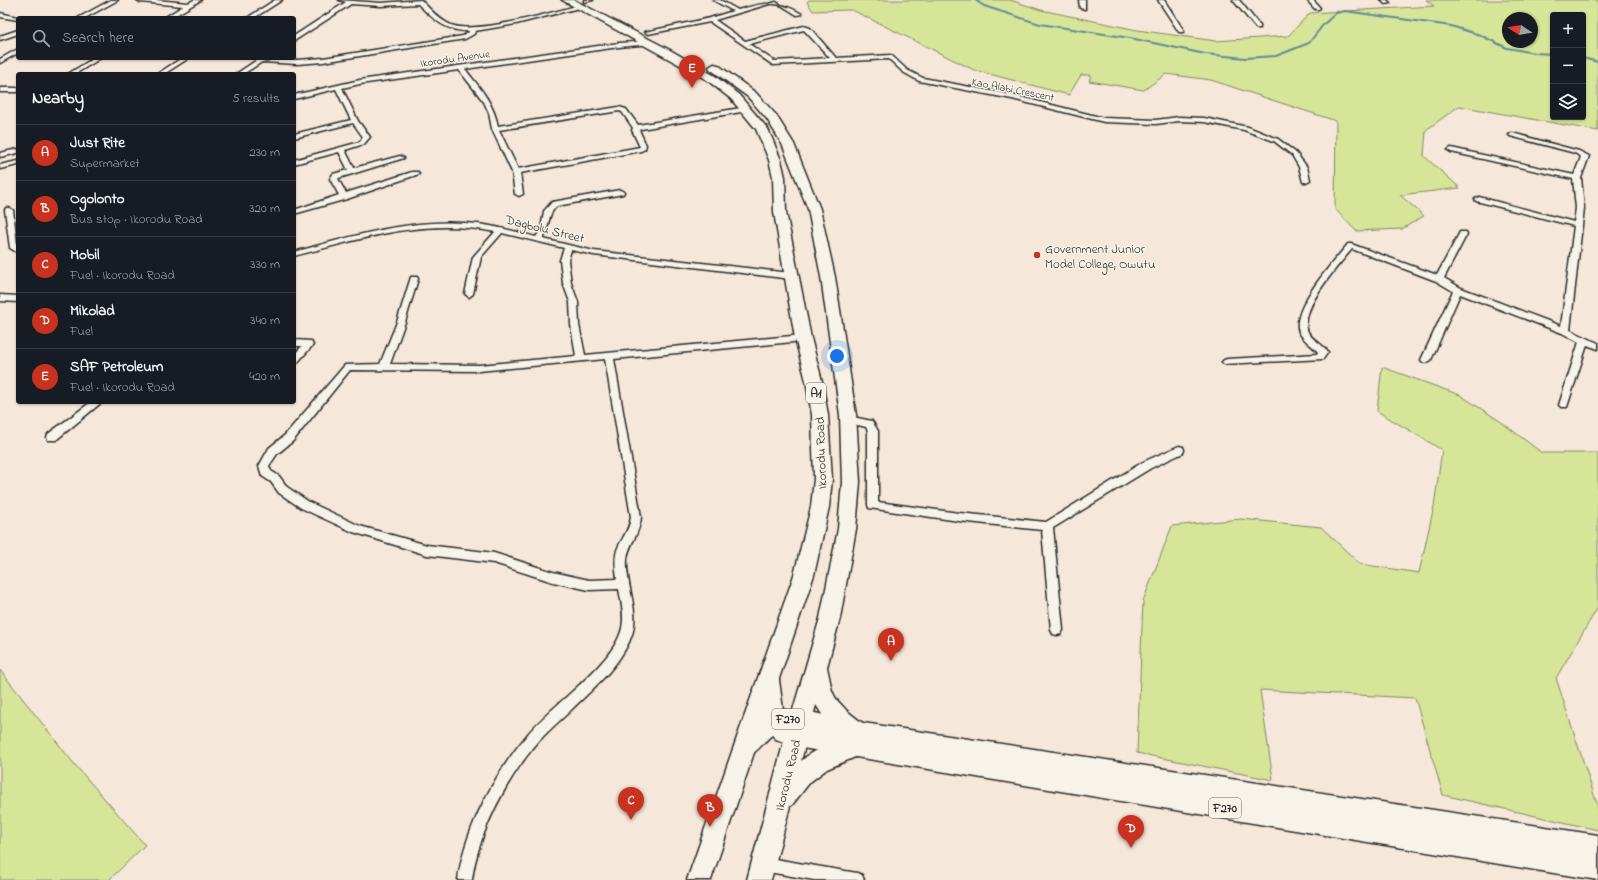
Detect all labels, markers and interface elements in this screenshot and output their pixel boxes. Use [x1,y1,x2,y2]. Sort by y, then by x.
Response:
north arrow [1502,12,1538,48]
map controls [1550,12,1586,120]
button: + [1550,12,1586,48]
search box [16,16,296,60]
icon: search [30,27,52,49]
text: Search here [62,27,134,49]
street label: Ikorodu Avenue [419,46,491,72]
button: − [1550,48,1586,84]
pin: E [679,55,705,88]
street label: Kao Alabi Crescent [970,74,1056,106]
button: layers [1550,84,1586,120]
text: Nearby [32,86,84,111]
text: 5 results [232,89,280,108]
text: Just Rite [70,132,125,154]
text: A [41,143,49,162]
text: 230 m [249,143,280,162]
text: Supermarket [70,154,140,173]
text: Ogolonto [70,188,125,210]
text: B [41,199,49,218]
text: 320 m [249,199,280,218]
text: Bus stop · Ikorodu Road [70,210,203,229]
street label: Dagbolu Street [502,210,587,250]
place label: Government Junior Model College, Owutu [1045,240,1155,275]
text: Mobil [70,244,100,266]
marker: Government Junior Model College, Owutu [1032,250,1042,260]
text: C [41,255,49,274]
text: 330 m [250,255,280,274]
text: Fuel · Ikorodu Road [70,266,175,285]
text: Mikolad [70,300,115,322]
text: D [40,311,50,330]
text: 340 m [250,311,280,330]
text: Fuel [70,322,93,341]
your location [827,346,847,366]
text: SAF Petroleum [70,356,163,378]
text: E [41,367,49,386]
text: 420 m [249,367,280,386]
text: Fuel · Ikorodu Road [70,378,175,397]
road number: A1 [806,383,826,403]
street label: Ikorodu Road [811,416,832,490]
pin: A [878,628,904,661]
road number: F270 [772,709,804,729]
street label: Ikorodu Road [770,737,807,813]
pin: C [618,787,644,820]
pin: B [697,794,723,827]
road number: F270 [1209,798,1241,818]
pin: D [1118,815,1144,848]

